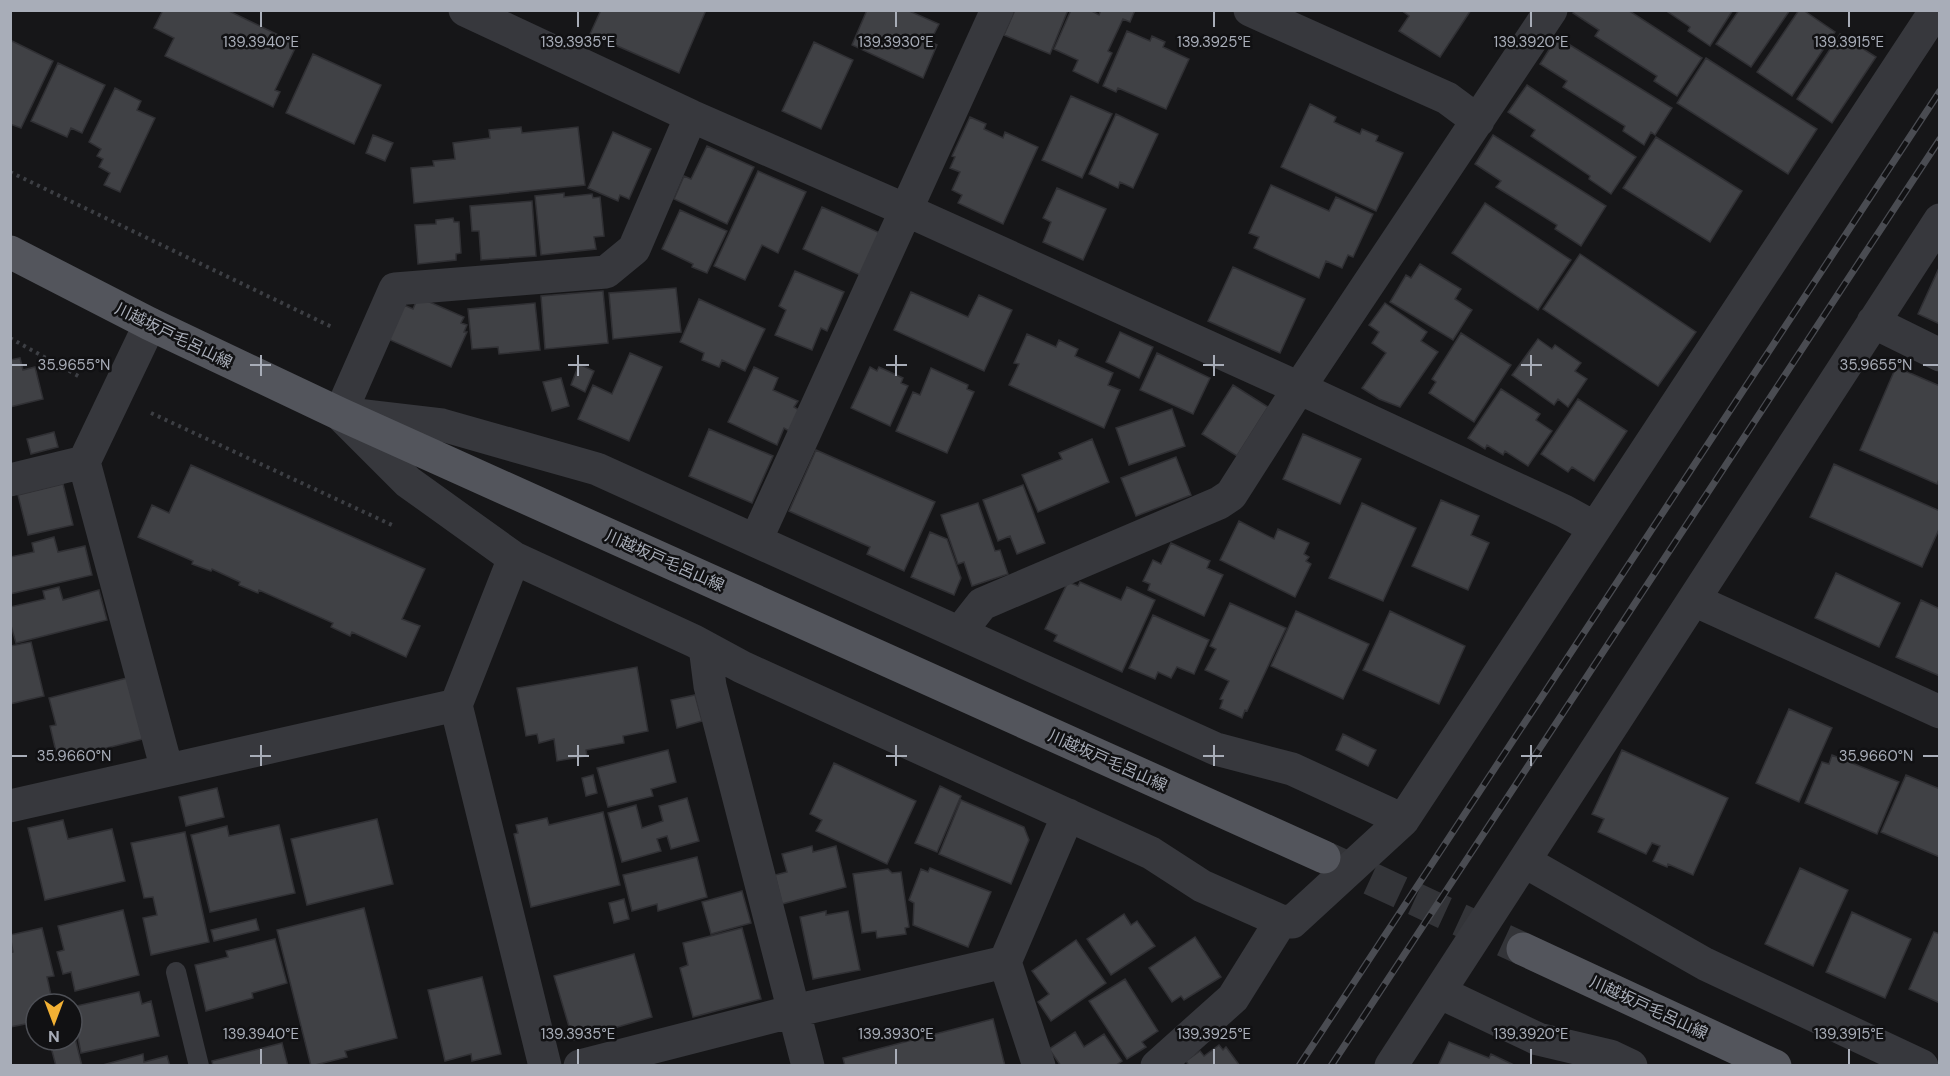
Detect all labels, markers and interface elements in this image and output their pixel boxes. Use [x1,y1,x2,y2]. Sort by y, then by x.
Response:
text: 139.3940°E [223,32,299,52]
text: 139.3935°E [541,32,615,52]
text: 139.3930°E [858,32,934,52]
text: 139.3925°E [1177,32,1251,52]
text: 139.3920°E [1493,32,1569,52]
text: 139.3915°E [1814,32,1884,52]
street label: 川越坂戸毛呂山線 [112,298,236,373]
text: 35.9655°N [38,355,110,375]
text: 35.9655°N [1840,355,1912,375]
street label: 川越坂戸毛呂山線 [602,525,728,596]
street label: 川越坂戸毛呂山線 [1045,725,1171,796]
text: 35.9660°N [37,746,111,766]
text: 35.9660°N [1839,746,1913,766]
street label: 川越坂戸毛呂山線 [1586,971,1711,1044]
north arrow [24,992,84,1052]
text: 139.3940°E [223,1024,299,1044]
text: 139.3935°E [541,1024,615,1044]
text: 139.3930°E [858,1024,934,1044]
text: 139.3925°E [1177,1024,1251,1044]
text: 139.3920°E [1493,1024,1569,1044]
text: 139.3915°E [1814,1024,1884,1044]
text: N [48,1026,60,1047]

